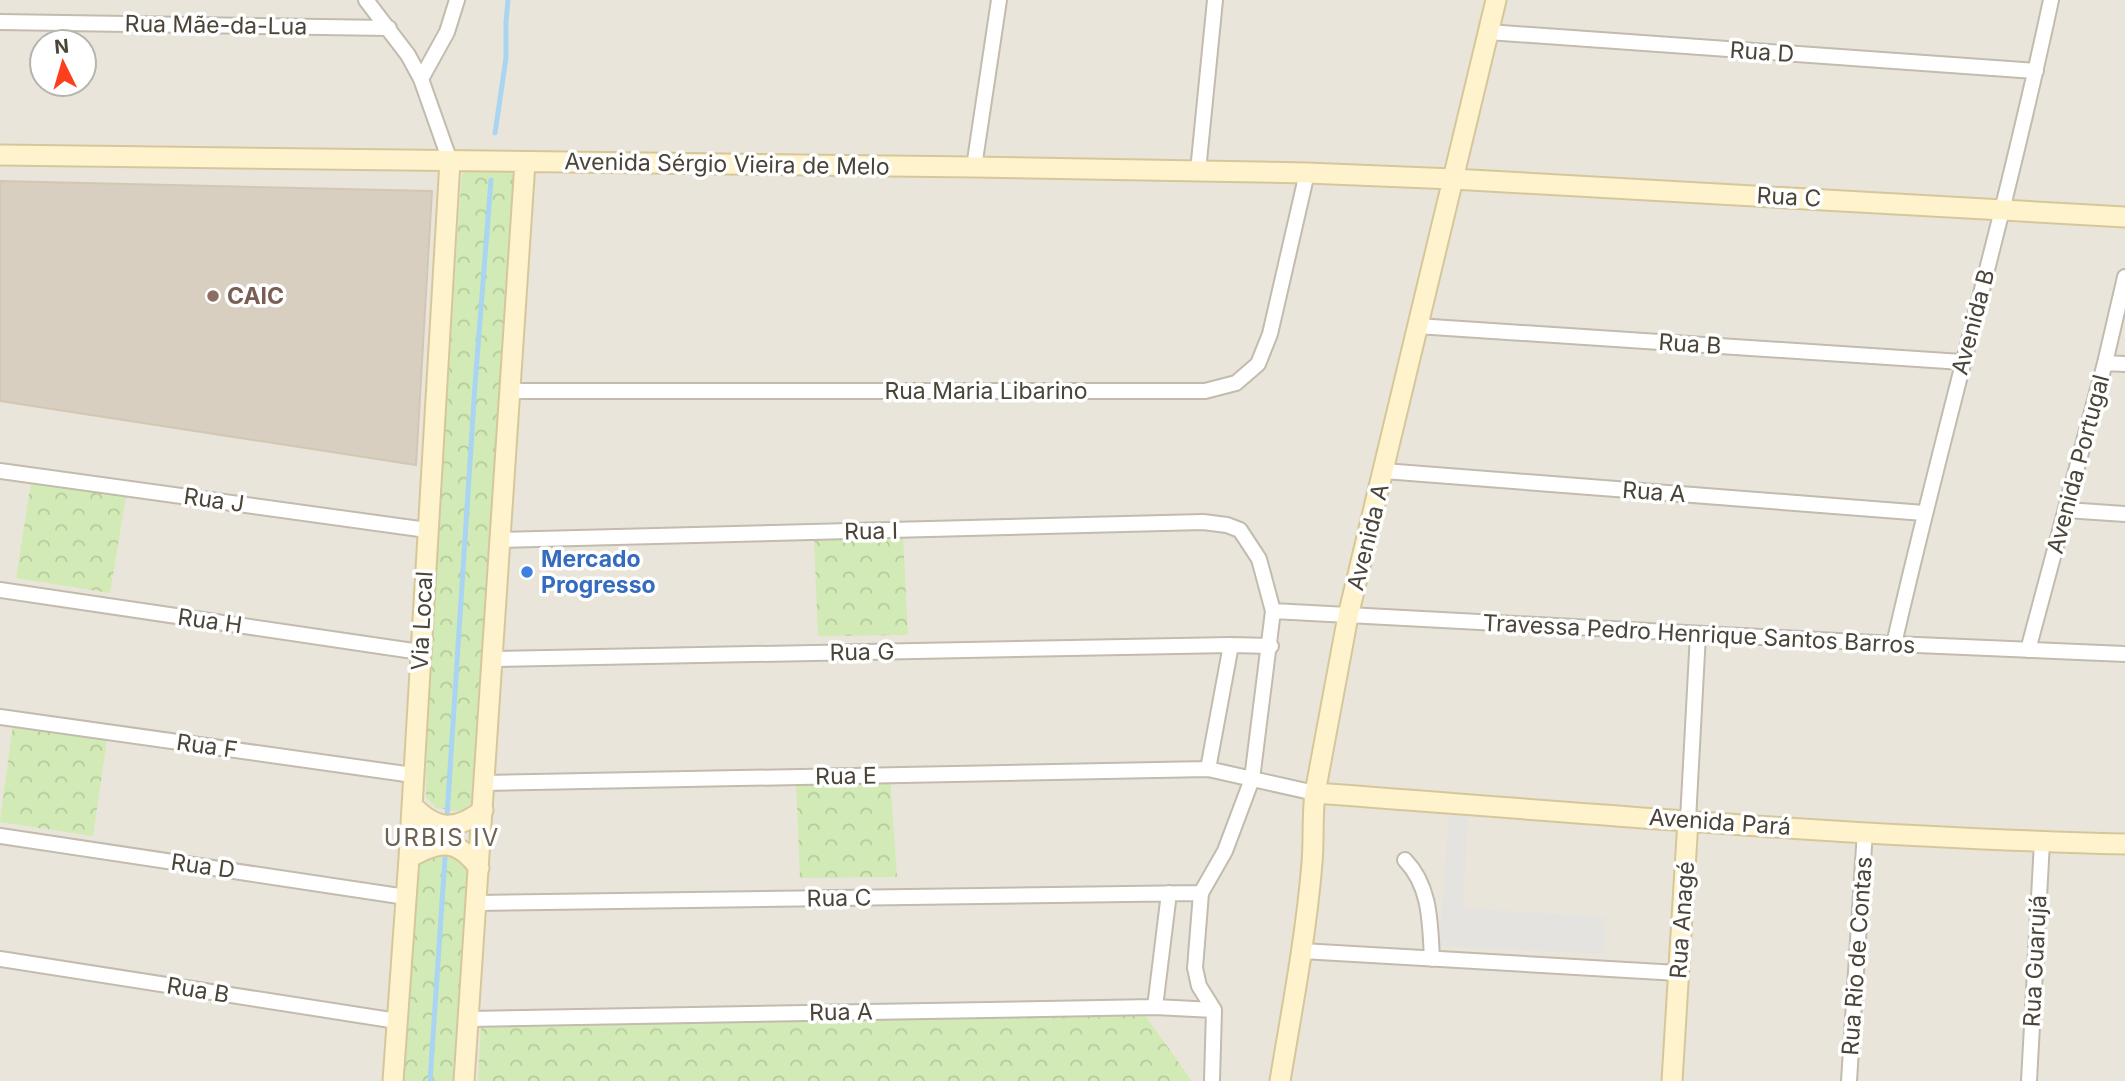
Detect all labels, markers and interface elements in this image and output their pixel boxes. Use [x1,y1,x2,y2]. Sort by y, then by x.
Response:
street label: Rua Mãe-da-Lua [124,9,308,41]
north arrow [28,28,98,98]
text: N [53,34,70,59]
street label: Rua D [1729,36,1795,68]
street label: Avenida Sérgio Vieira de Melo [564,147,890,181]
street label: Rua C [1756,181,1822,213]
street label: Avenida B [1946,266,2000,378]
place label: CAIC [227,282,284,310]
marker: CAIC [205,288,221,304]
street label: Rua B [1658,328,1722,360]
street label: Avenida Portugal [2041,372,2115,556]
street label: Rua Maria Libarino [884,377,1088,405]
street label: Rua A [1621,476,1687,508]
street label: Avenida A [1341,481,1395,593]
street label: Rua J [182,482,246,518]
street label: Rua I [844,517,898,545]
place label: Mercado Progresso [541,545,656,599]
marker: Mercado Progresso [519,564,535,580]
street label: Via Local [405,571,439,671]
street label: Rua H [176,603,244,639]
street label: Travessa Pedro Henrique Santos Barros [1482,609,1916,659]
street label: Rua G [829,637,895,667]
street label: Rua F [175,728,239,764]
street label: Rua E [815,761,877,791]
street label: Avenida Pará [1648,803,1792,841]
district label: URBIS IV [384,823,500,852]
street label: Rua D [169,848,237,884]
street label: Rua Rio de Contas [1836,856,1878,1056]
street label: Rua Anagé [1664,860,1700,980]
street label: Rua C [806,883,872,913]
street label: Rua Guarujá [2018,894,2052,1028]
street label: Rua B [165,971,231,1009]
street label: Rua A [809,997,873,1027]

